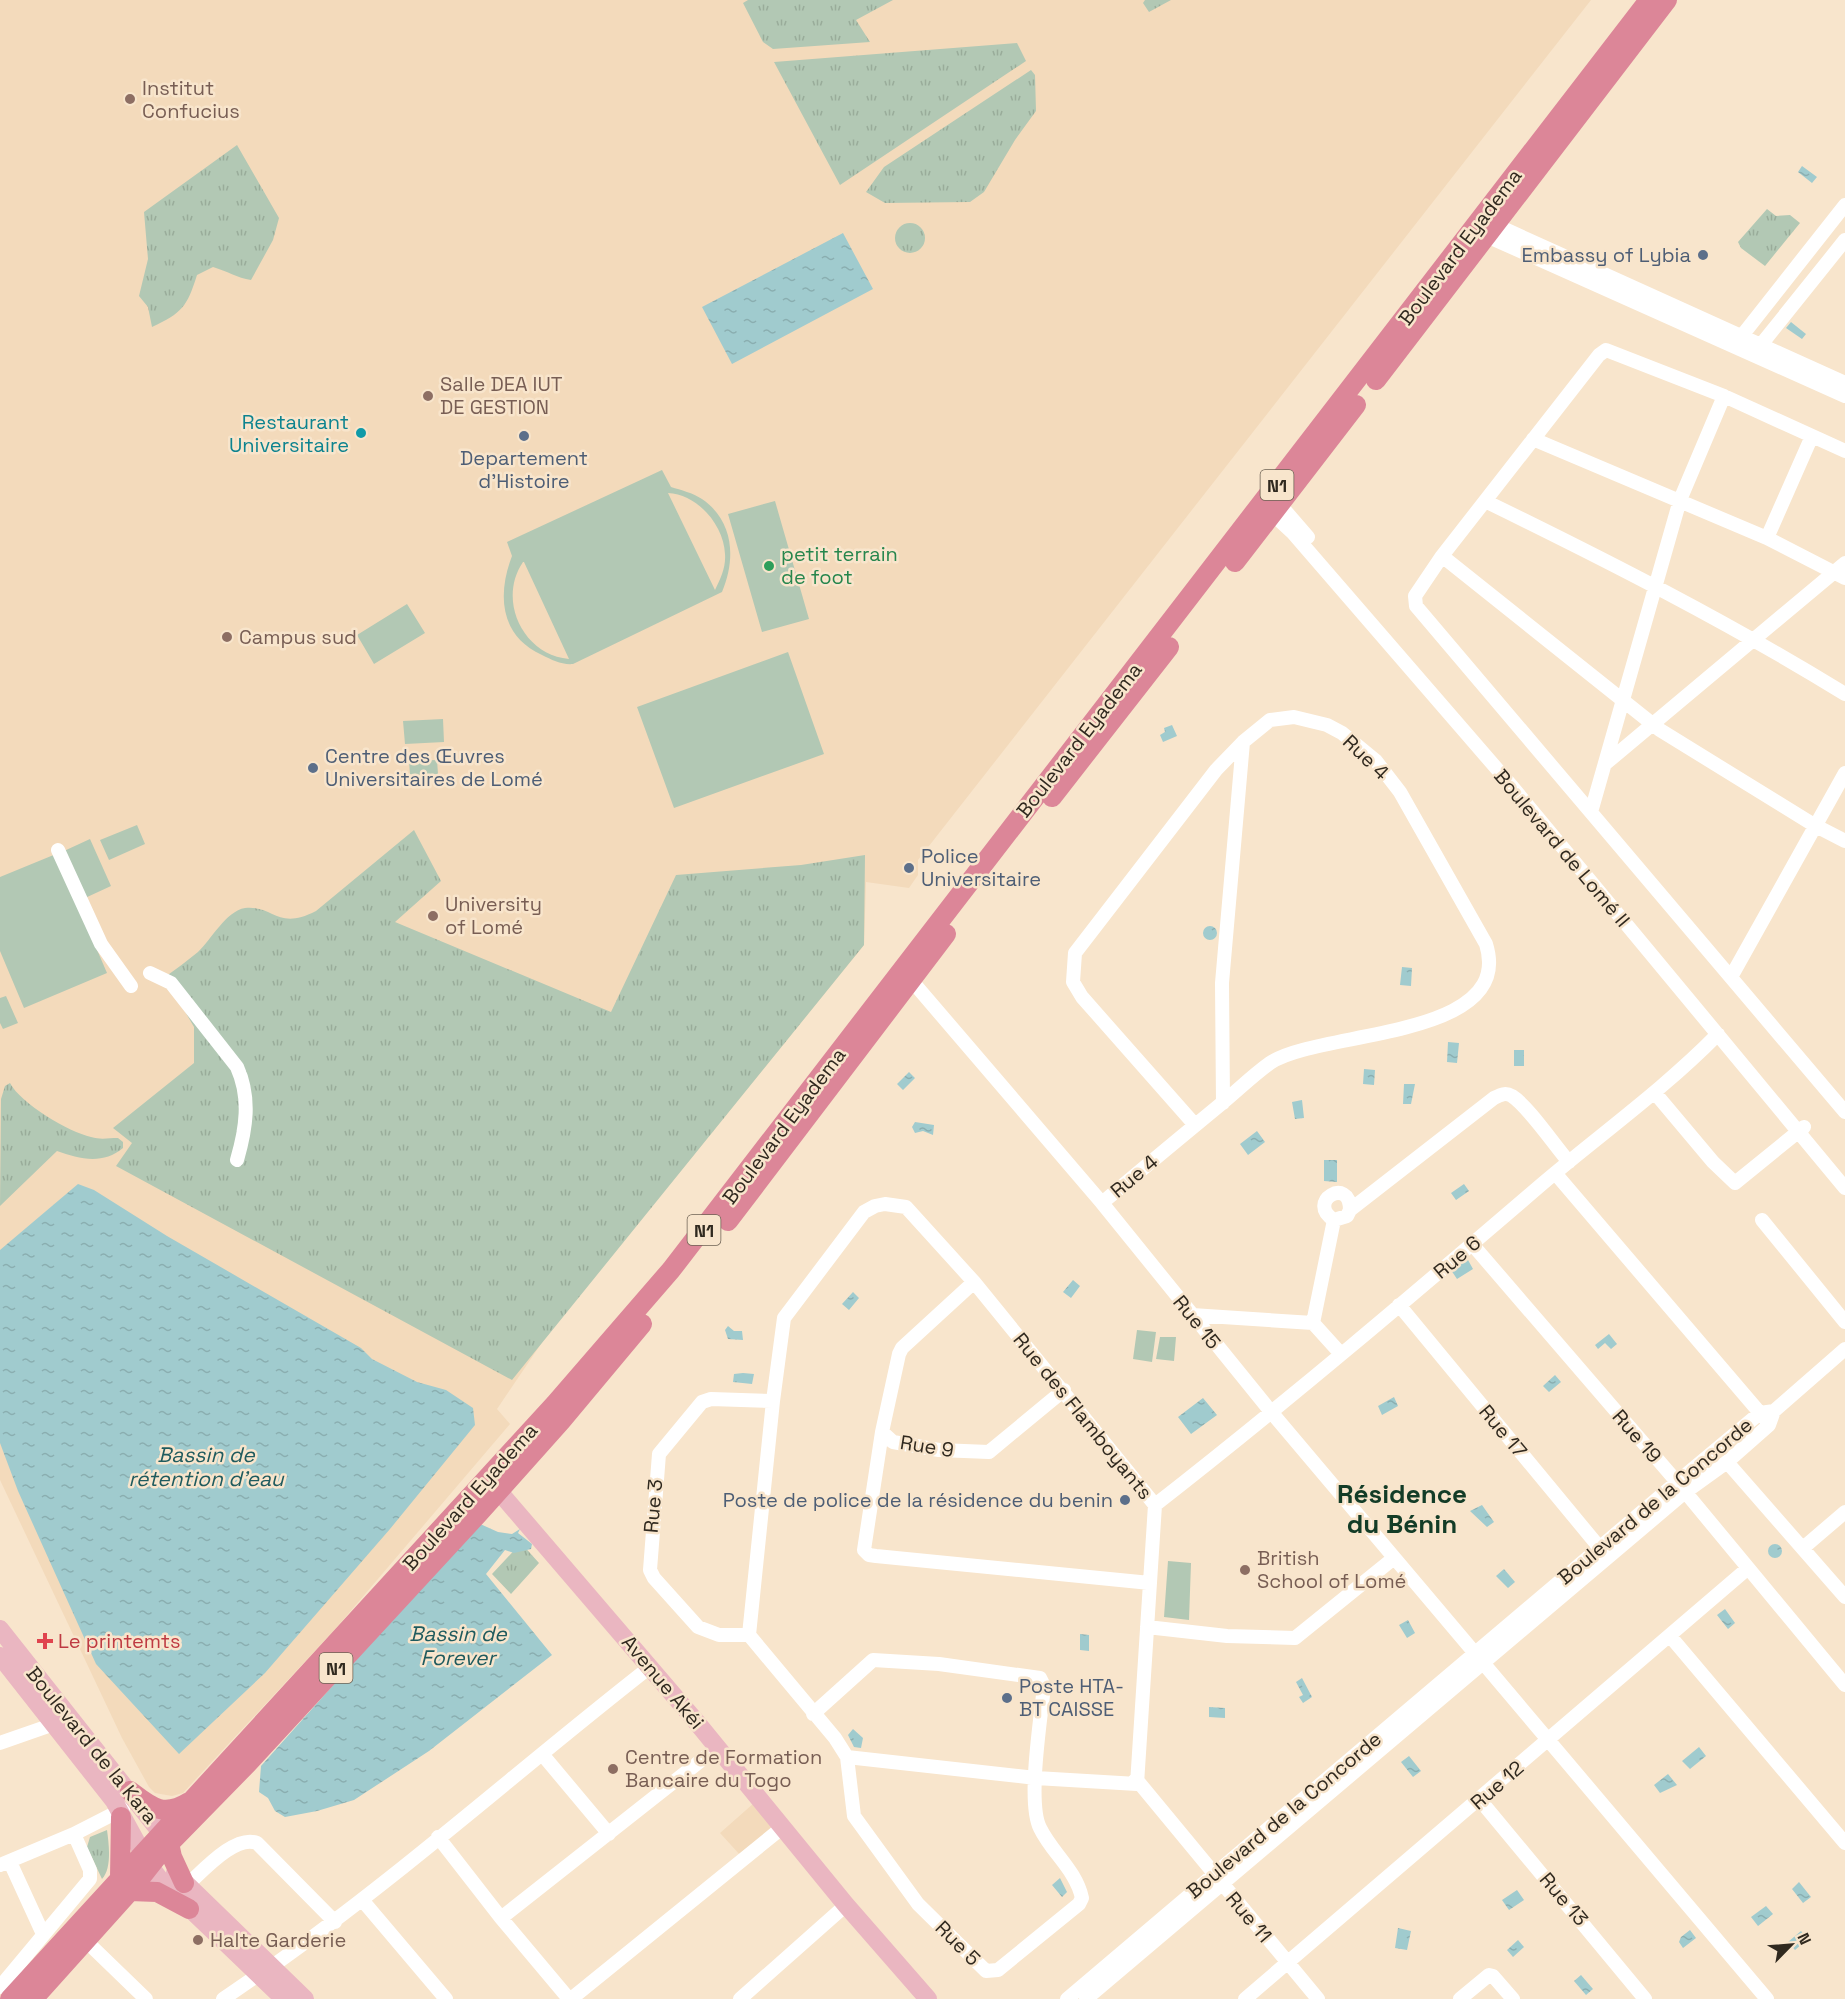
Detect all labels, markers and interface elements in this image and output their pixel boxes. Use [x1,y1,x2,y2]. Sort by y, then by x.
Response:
place label: Institut Confucius [142,75,240,124]
marker: Institut Confucius [123,92,137,106]
street label: Boulevard Eyadema [1393,164,1527,330]
place label: Embassy of Lybia [1521,242,1691,268]
marker: Embassy of Lybia [1696,248,1710,262]
place label: Salle DEA IUT DE GESTION [440,371,563,420]
marker: Salle DEA IUT DE GESTION [421,389,435,403]
place label: Restaurant Universitaire [229,409,349,458]
marker: Restaurant Universitaire [354,426,368,440]
marker: Departement d'Histoire [517,429,531,443]
place label: Departement d'Histoire [460,445,588,494]
road number: N1 [1260,470,1294,500]
place label: petit terrain de foot [781,541,898,590]
marker: petit terrain de foot [762,559,776,573]
place label: Campus sud [239,624,357,650]
marker: Campus sud [220,630,234,644]
street label: Boulevard Eyadema [1010,657,1148,823]
street label: Rue 4 [1337,729,1395,785]
place label: Centre des Œuvres Universitaires de Lomé [325,743,543,792]
marker: Centre des Œuvres Universitaires de Lomé [306,761,320,775]
street label: Boulevard de Lomé II [1488,764,1636,932]
place label: Police Universitaire [921,843,1041,892]
marker: Police Universitaire [902,861,916,875]
place label: University of Lomé [445,891,542,940]
marker: University of Lomé [426,909,440,923]
street label: Boulevard Eyadema [717,1043,851,1209]
street label: Rue 4 [1105,1149,1163,1203]
road number: N1 [688,1215,720,1245]
street label: Rue 6 [1428,1230,1486,1284]
street label: Rue 15 [1167,1290,1227,1354]
street label: Rue des Flamboyants [1008,1327,1158,1505]
street label: Rue 17 [1473,1399,1533,1463]
street label: Rue 19 [1607,1404,1667,1468]
street label: Boulevard de la Concorde [1552,1412,1758,1590]
street label: Boulevard Eyadema [397,1418,543,1576]
street label: Rue 9 [898,1429,956,1463]
water label: Bassin de rétention d'eau [128,1441,285,1492]
district label: Résidence du Bénin [1337,1477,1467,1541]
street label: Rue 3 [638,1478,668,1534]
place label: Poste de police de la résidence du benin [723,1487,1113,1513]
marker: Poste de police de la résidence du benin [1118,1493,1132,1507]
place label: British School of Lomé [1257,1545,1406,1594]
marker: British School of Lomé [1238,1563,1252,1577]
water label: Bassin de Forever [409,1620,508,1671]
place label: Le printemts [58,1628,180,1654]
street label: Avenue Akéi [616,1630,710,1734]
marker: Le printemts [36,1632,54,1650]
road number: N1 [320,1653,352,1683]
street label: Boulevard de la Kara [20,1661,164,1829]
place label: Poste HTA- BT CAISSE [1019,1673,1124,1722]
marker: Poste HTA- BT CAISSE [1000,1691,1014,1705]
street label: Boulevard de la Concorde [1181,1726,1387,1904]
place label: Centre de Formation Bancaire du Togo [625,1744,822,1793]
street label: Rue 12 [1465,1755,1529,1815]
marker: Centre de Formation Bancaire du Togo [606,1762,620,1776]
street label: Rue 13 [1534,1867,1594,1931]
street label: Rue 11 [1220,1886,1278,1948]
street label: Rue 5 [930,1915,986,1971]
north arrow [1761,1915,1821,1975]
place label: Halte Garderie [210,1927,346,1953]
text: N [1792,1930,1816,1948]
marker: Halte Garderie [191,1933,205,1947]

